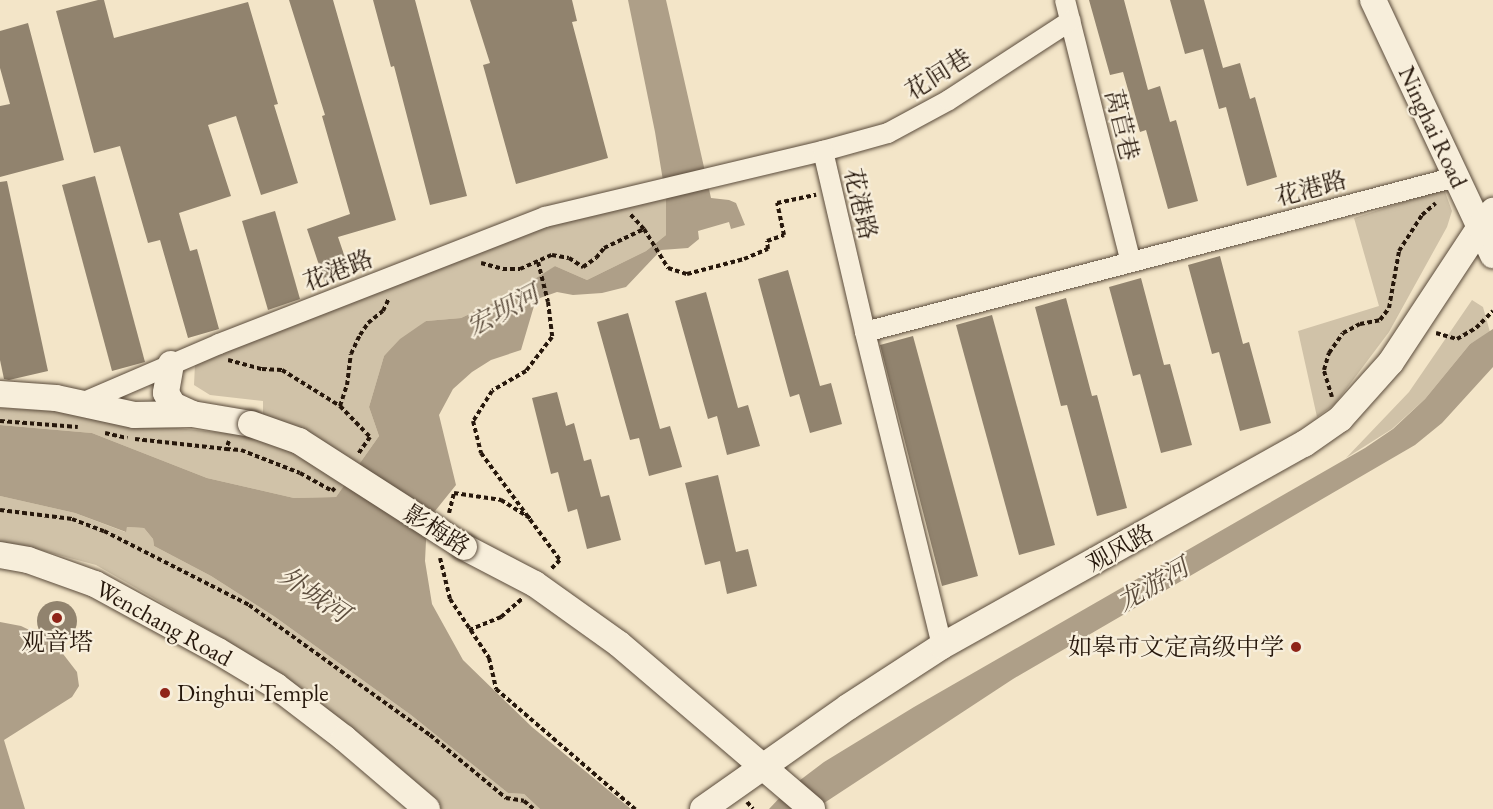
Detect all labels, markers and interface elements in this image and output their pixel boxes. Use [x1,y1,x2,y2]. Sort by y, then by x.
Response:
street label: 花间巷 [900,43,976,105]
street label: Ninghai Road [1392,62,1474,192]
street label: 莴苣巷 [1099,87,1145,163]
street label: 花港路 [1272,165,1350,211]
street label: 花港路 [839,166,883,242]
street label: 花港路 [299,244,377,296]
water label: 宏坝河 [461,279,545,343]
street label: 影梅路 [399,499,475,561]
street label: 观风路 [1082,518,1158,578]
water label: 龙游河 [1111,552,1195,618]
water label: 外城河 [273,560,355,630]
street label: Wenchang Road [91,574,237,672]
marker: 观音塔 [50,611,64,625]
place label: 观音塔 [21,628,93,656]
place label: 如皋市文定高级中学 [1068,633,1284,661]
marker: 如皋市文定高级中学 [1289,640,1303,654]
place label: Dinghui Temple [177,679,329,707]
marker: Dinghui Temple [158,686,172,700]

